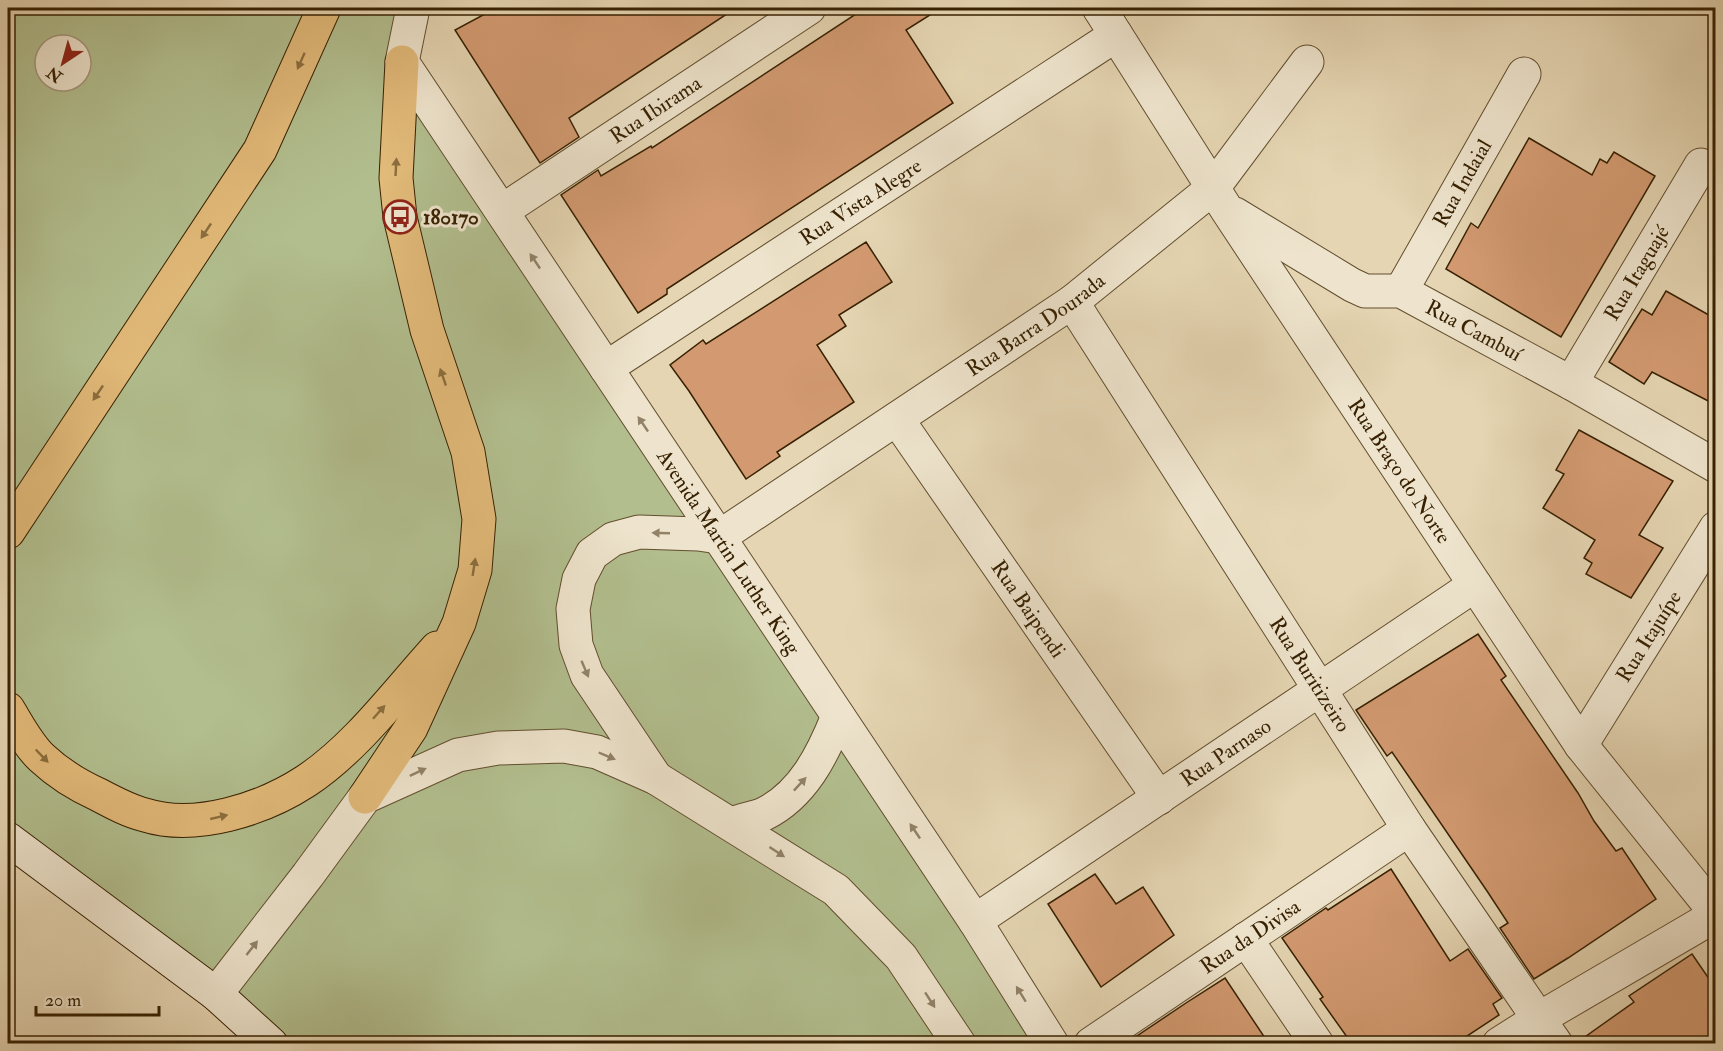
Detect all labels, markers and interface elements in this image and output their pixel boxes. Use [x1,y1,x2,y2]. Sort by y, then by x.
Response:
north arrow [33,33,93,93]
one-way arrow [296,53,305,70]
text: N [43,62,67,87]
street label: Rua Ibirama [604,69,707,150]
street label: Rua Indaial [1427,134,1498,232]
street label: Rua Vista Alegre [794,152,927,252]
one-way arrow [392,158,401,177]
bus stop icon: 180170 [382,199,418,235]
place label: 180170 [423,204,479,231]
street label: Rua Itaguajé [1598,220,1675,326]
one-way arrow [201,223,212,239]
one-way arrow [530,253,541,270]
street label: Rua Barra Dourada [961,267,1111,382]
street label: Rua Cambuí [1421,293,1528,368]
one-way arrow [437,368,447,386]
one-way arrow [92,385,104,401]
street label: Rua Braço do Norte [1342,393,1458,549]
one-way arrow [638,415,649,432]
street label: Avenida Martin Luther King [650,443,807,660]
one-way arrow [651,528,670,537]
street label: Rua Baipendi [985,555,1072,663]
one-way arrow [470,557,479,576]
street label: Rua Itajuípe [1610,585,1687,687]
street label: Rua Buritizeiro [1263,612,1357,737]
one-way arrow [580,660,590,678]
one-way arrow [372,705,385,720]
street label: Rua Parnaso [1175,712,1276,793]
one-way arrow [35,749,49,763]
one-way arrow [598,752,616,762]
one-way arrow [409,768,426,777]
one-way arrow [792,778,806,792]
one-way arrow [210,811,228,821]
one-way arrow [909,823,921,839]
one-way arrow [768,846,785,857]
street label: Rua da Divisa [1195,893,1306,980]
one-way arrow [246,940,258,956]
scale bar [36,979,159,1017]
one-way arrow [1016,986,1027,1002]
text: 20 m [45,989,81,1012]
one-way arrow [924,992,935,1008]

